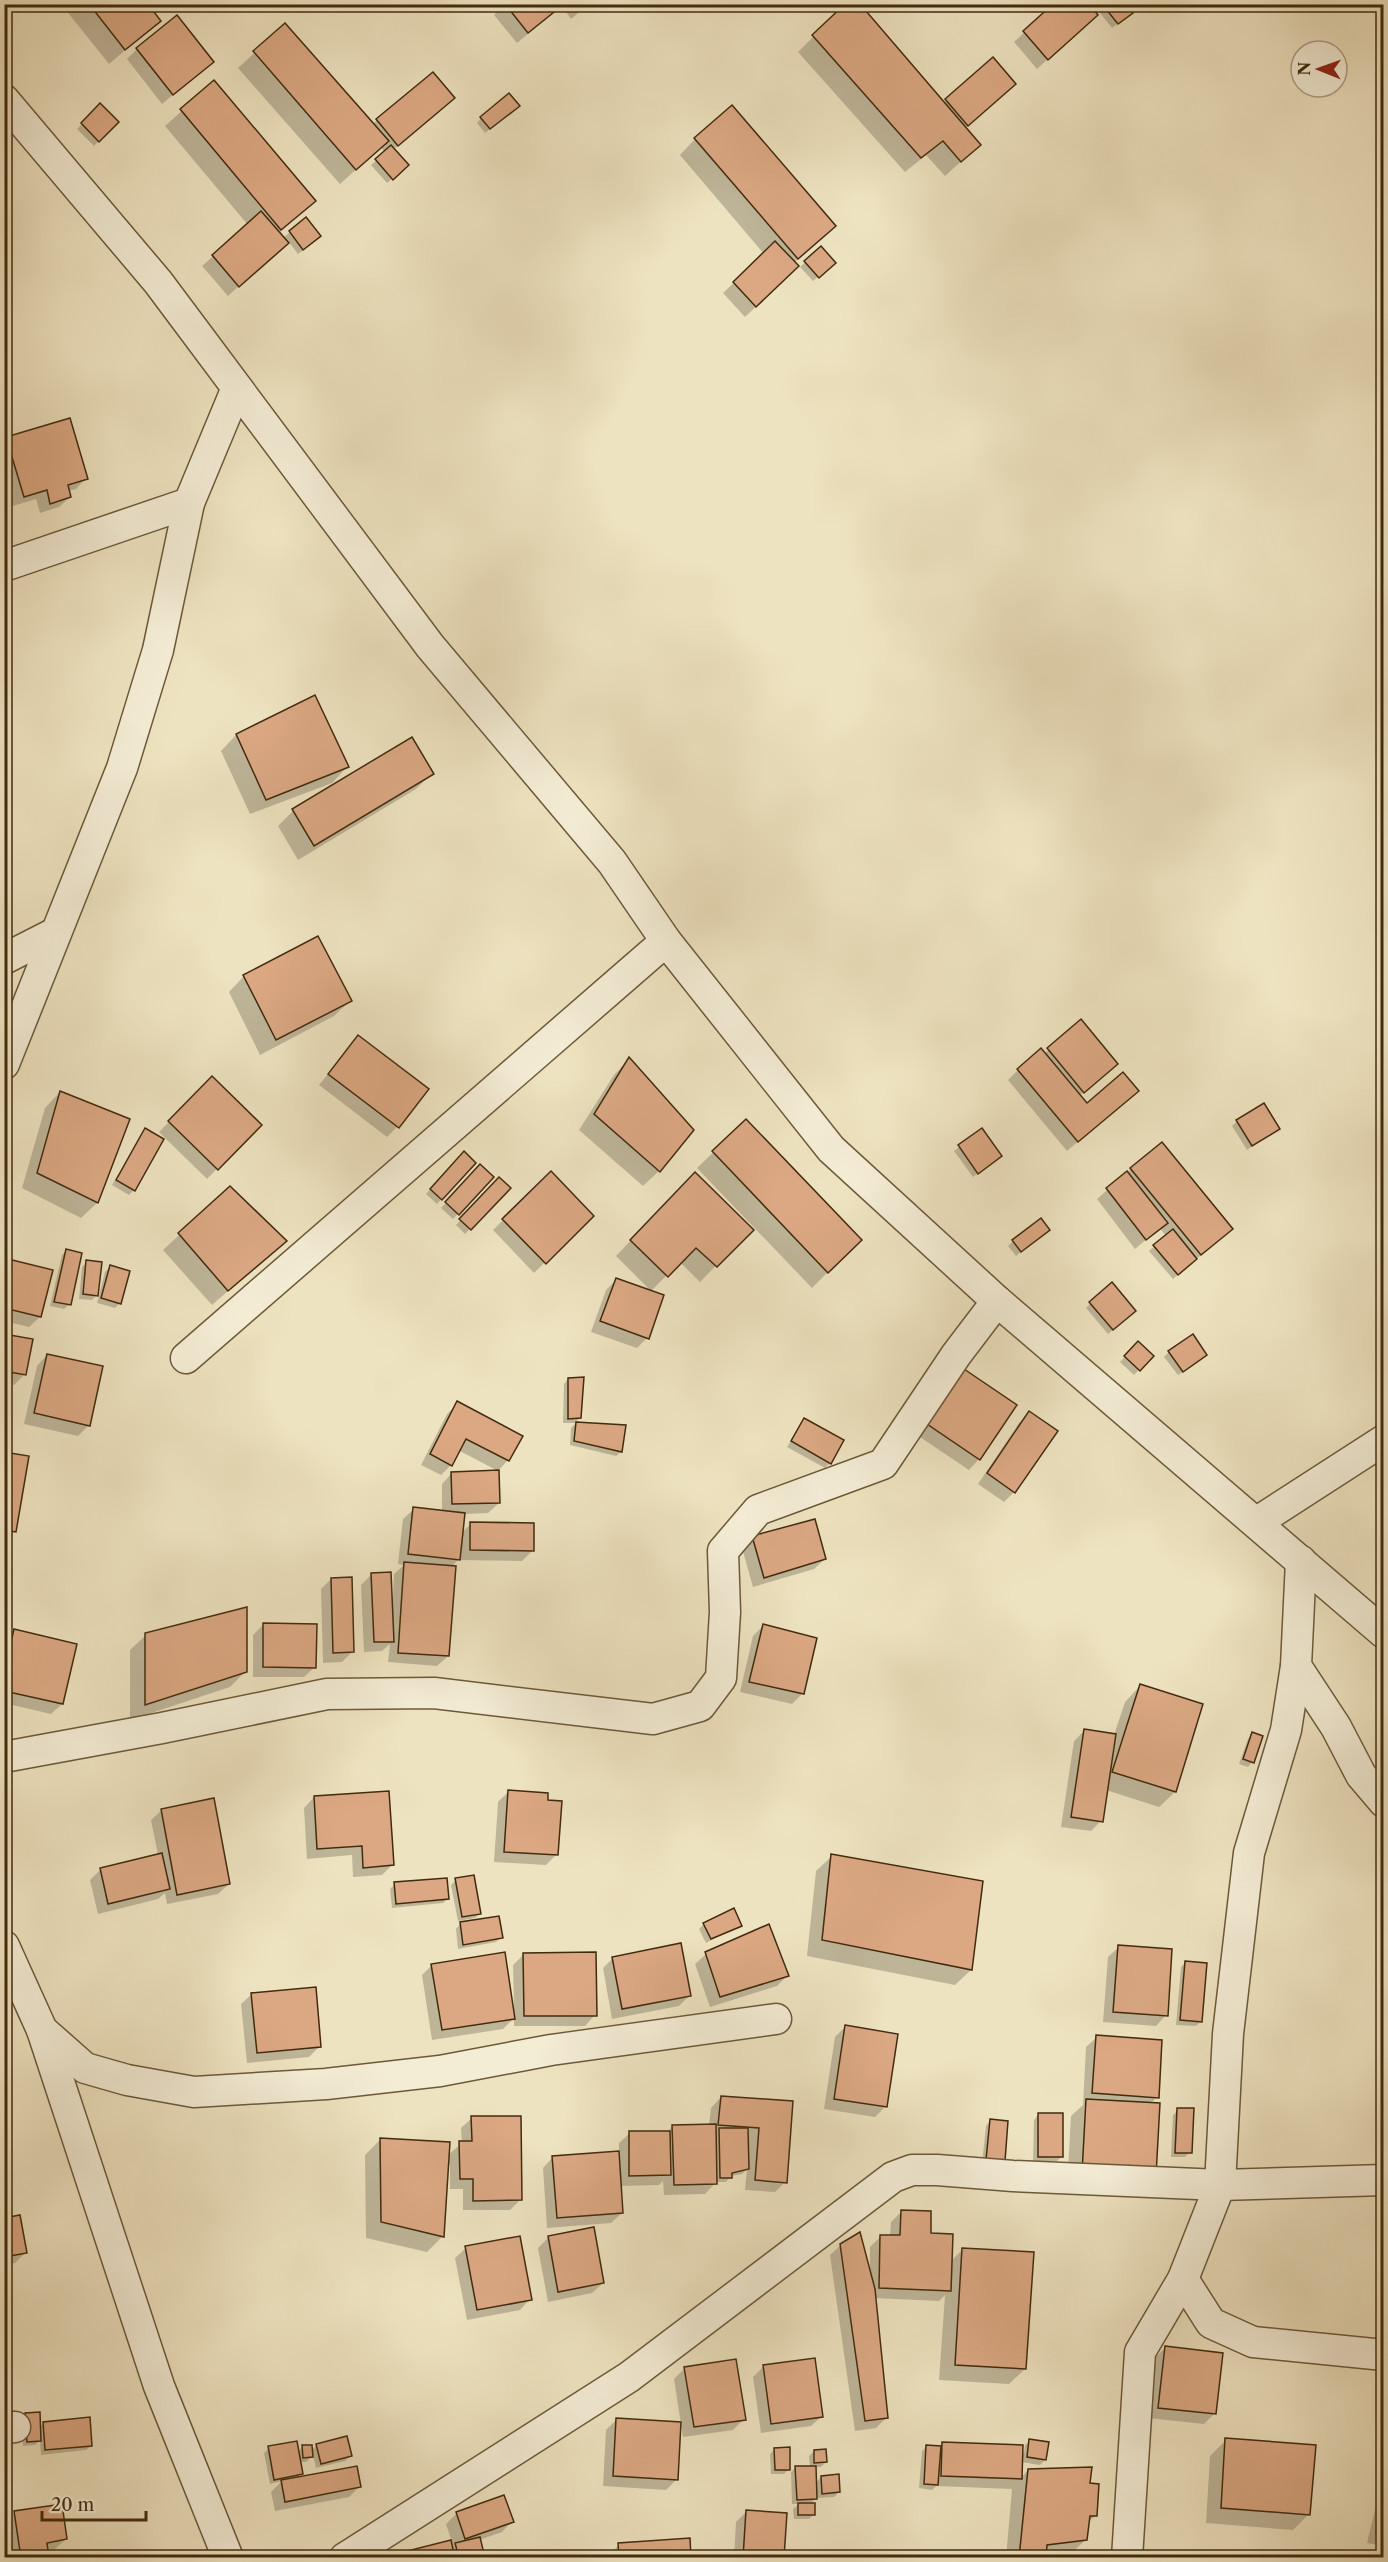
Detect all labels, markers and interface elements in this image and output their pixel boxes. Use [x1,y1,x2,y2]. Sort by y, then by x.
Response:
north arrow [1289,39,1349,99]
text: N [1294,62,1314,76]
scale bar [42,2484,146,2522]
text: 20 m [51,2494,95,2516]

